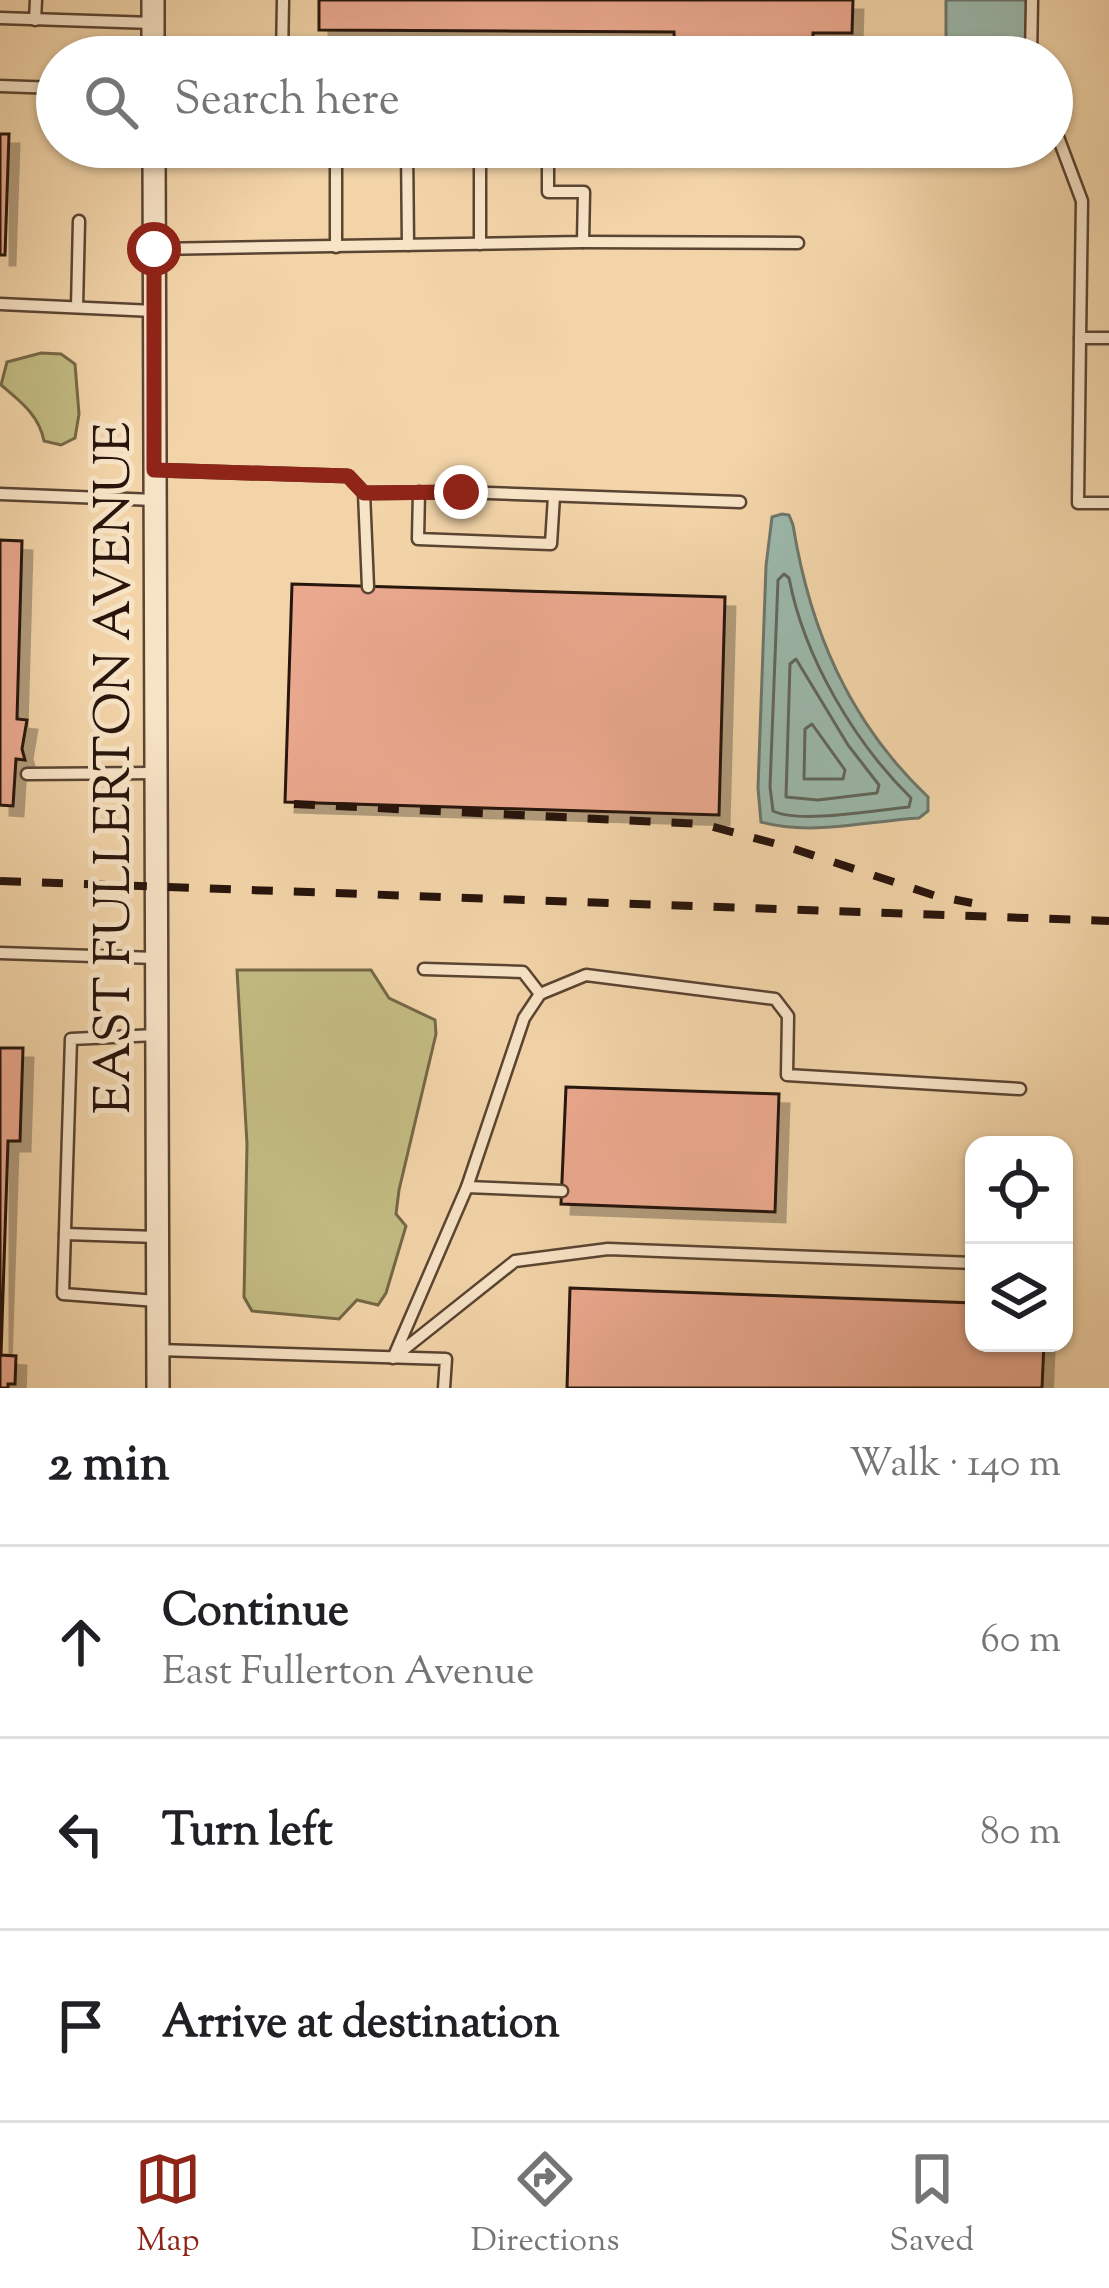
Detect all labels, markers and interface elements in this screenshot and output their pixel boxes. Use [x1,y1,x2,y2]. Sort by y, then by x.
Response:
search box [36,36,1073,168]
icon: search [78,69,144,135]
text: Search here [174,70,400,135]
route start [127,222,181,276]
street label: EAST FULLERTON AVENUE [80,422,153,1114]
route end [434,465,488,519]
map controls [965,1136,1073,1352]
button: locate [965,1136,1073,1244]
button: layers [965,1244,1073,1352]
text: 2 min [48,1430,170,1503]
text: Walk · 140 m [849,1438,1061,1494]
text: Continue [162,1581,349,1646]
icon: ahead [48,1609,114,1675]
text: 60 m [980,1614,1061,1670]
text: East Fullerton Avenue [162,1646,535,1702]
icon: left [48,1801,114,1867]
text: Turn left [162,1801,333,1866]
text: 80 m [980,1806,1061,1862]
icon: arrive [48,1993,114,2059]
text: Arrive at destination [162,1993,560,2058]
tab: Map [135,2146,201,2266]
tab: Directions [471,2146,620,2266]
tab: Saved [889,2146,974,2266]

